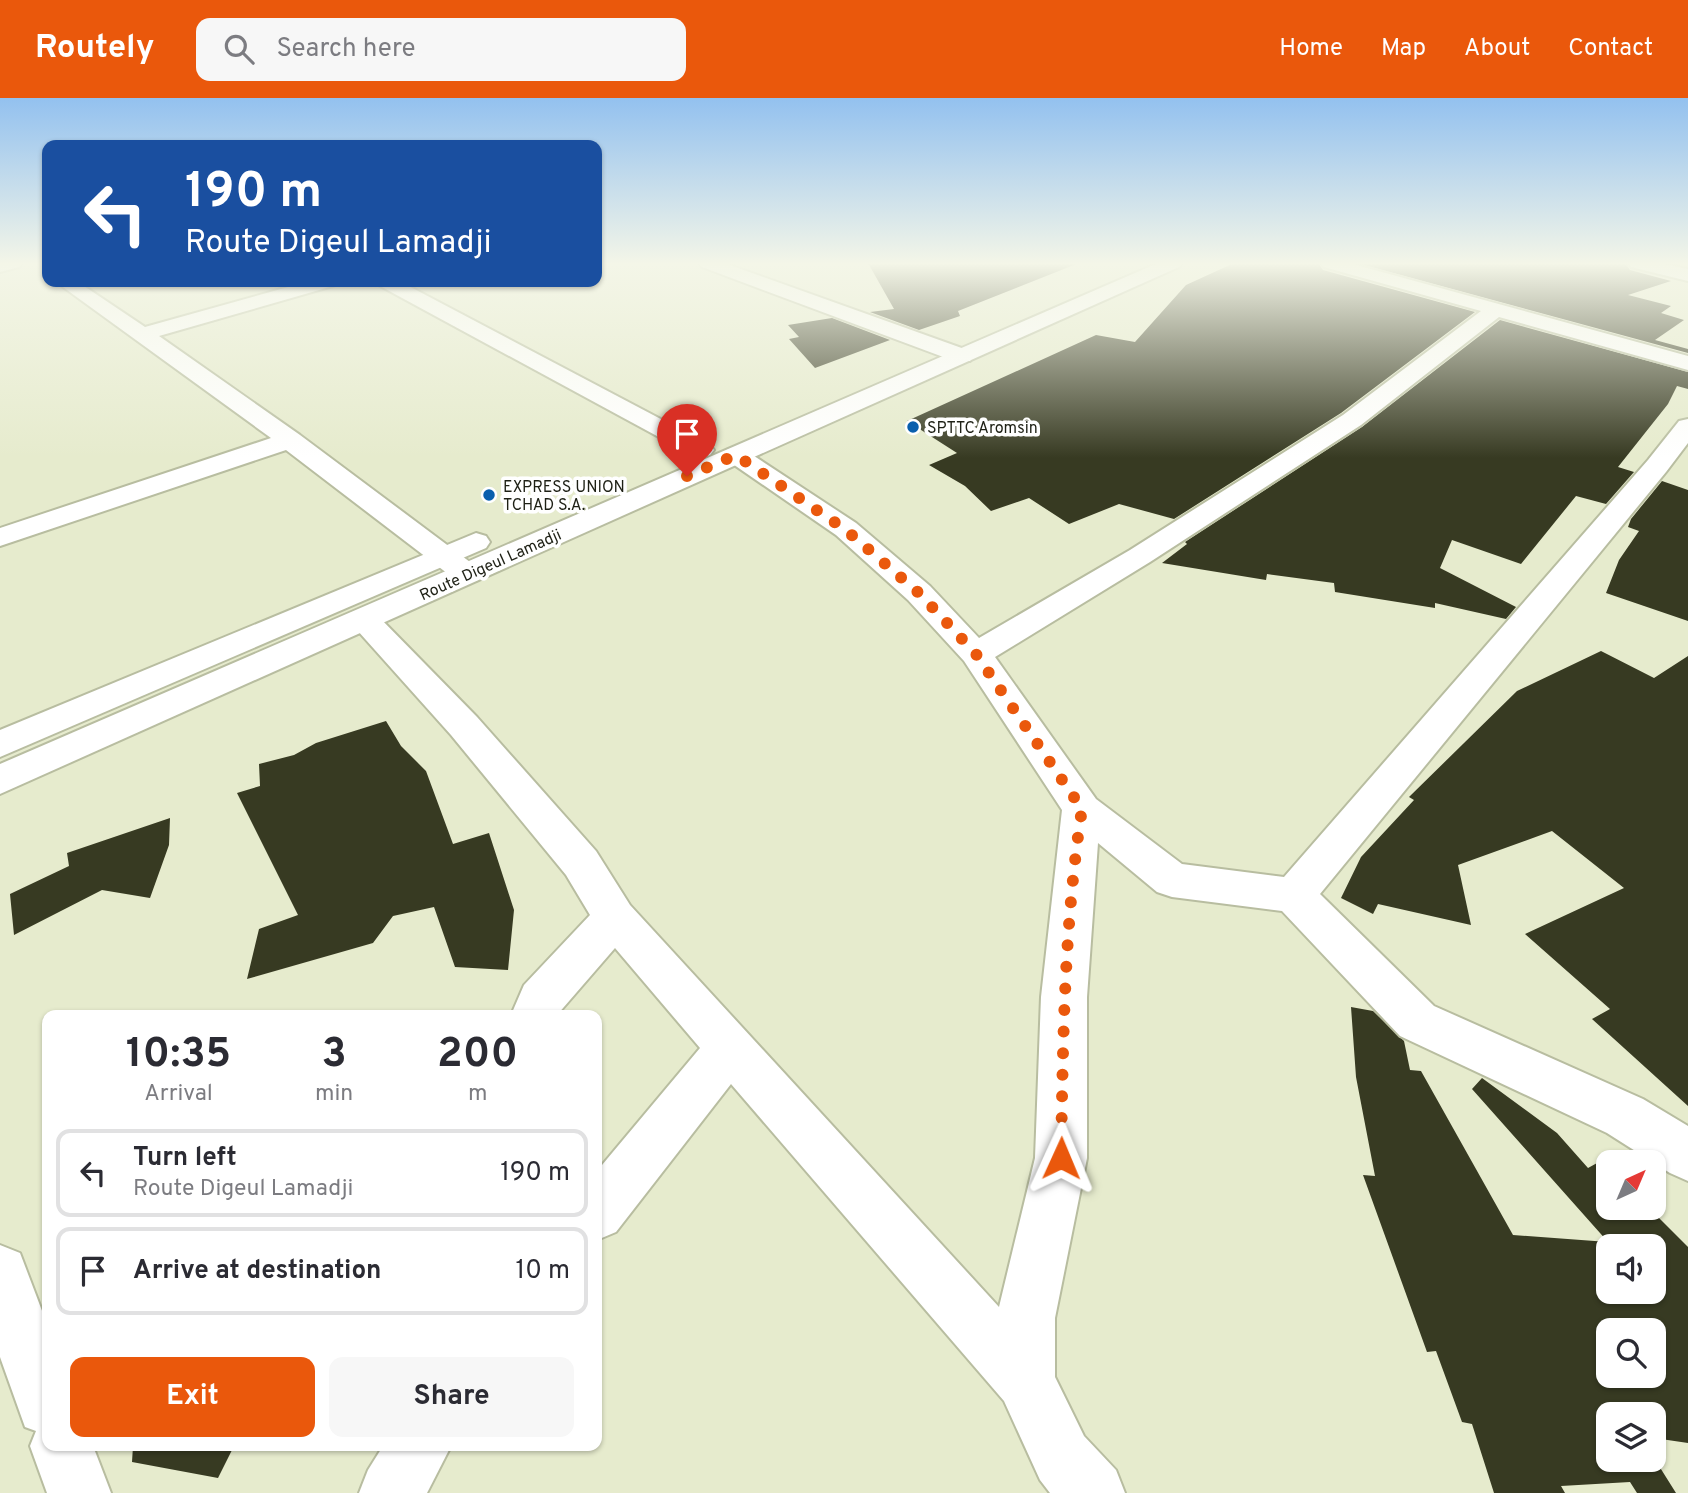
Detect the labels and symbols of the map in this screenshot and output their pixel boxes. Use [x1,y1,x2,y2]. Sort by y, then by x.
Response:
pin [657,404,717,476]
marker: SPTTC Aromsin [905,419,921,435]
place label: SPTTC Aromsin [927,419,1038,439]
place label: EXPRESS UNION TCHAD S.A. [503,478,625,516]
marker: EXPRESS UNION TCHAD S.A. [481,487,497,503]
street label: Route Digeul Lamadji [417,526,565,606]
position arrow [1024,1121,1098,1195]
north arrow [1596,1150,1666,1220]

